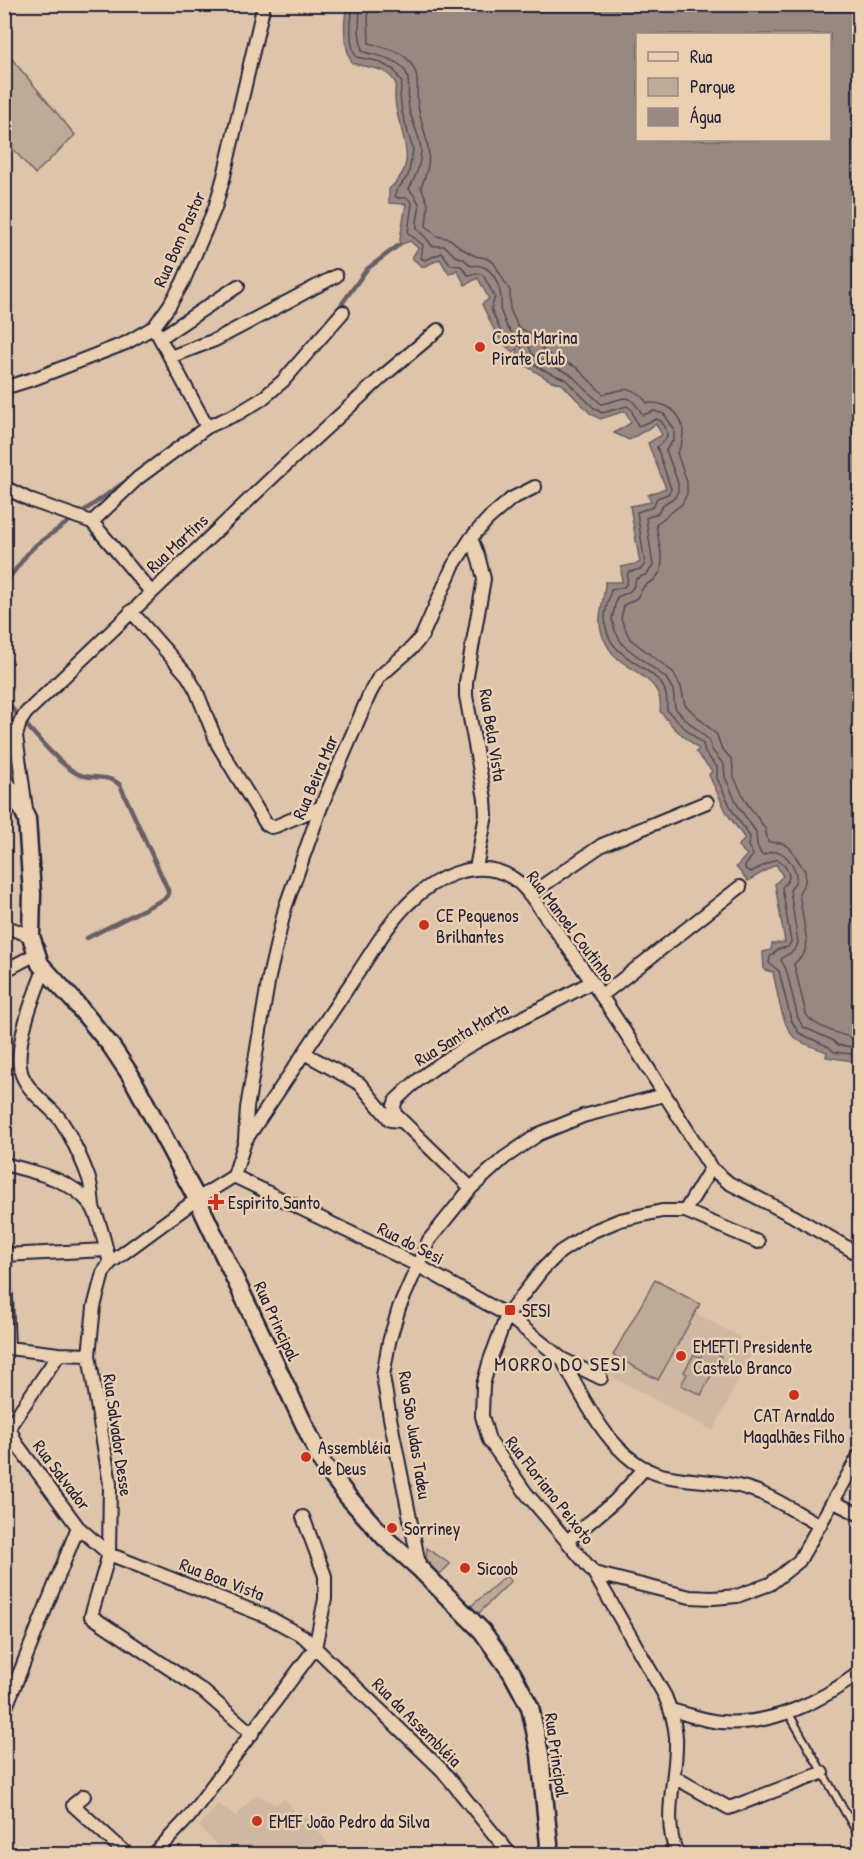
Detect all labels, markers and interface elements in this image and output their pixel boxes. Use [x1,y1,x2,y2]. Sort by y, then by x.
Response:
legend [636,33,831,141]
text: Rua [690,44,712,69]
text: Parque [690,74,735,99]
text: Água [690,104,721,129]
street label: Rua Bom Pastor [147,187,211,291]
place label: Costa Marina Pirate Club [492,325,577,371]
marker: Costa Marina Pirate Club [473,340,487,354]
street label: Rua Martins [140,508,214,578]
street label: Rua Bela Vista [473,687,513,783]
street label: Rua Beira Mar [286,731,344,823]
street label: Rua Manoel Coutinho [521,865,621,987]
place label: CE Pequenos Brilhantes [436,903,519,949]
marker: CE Pequenos Brilhantes [417,918,431,932]
street label: Rua Santa Marta [409,996,513,1072]
place label: Espirito Santo [228,1190,320,1215]
marker: Espirito Santo [209,1195,223,1209]
street label: Rua do Sesi [374,1216,448,1270]
street label: Rua Principal [248,1277,306,1365]
place label: SESI [522,1298,551,1323]
marker: SESI [503,1303,517,1317]
place label: EMEFTI Presidente Castelo Branco [693,1334,813,1380]
marker: EMEFTI Presidente Castelo Branco [674,1349,688,1363]
district label: MORRO DO SESI [494,1350,628,1377]
street label: Rua São Judas Tadeu [393,1369,437,1501]
street label: Rua Salvador Desse [97,1372,139,1498]
marker: CAT Arnaldo Magalhães Filho [787,1388,801,1402]
place label: CAT Arnaldo Magalhães Filho [744,1403,844,1449]
street label: Rua Floriano Peixoto [500,1430,600,1550]
street label: Rua Salvador [27,1435,97,1515]
place label: Assembléia de Deus [318,1435,391,1481]
marker: Assembléia de Deus [299,1450,313,1464]
place label: Sorriney [404,1516,461,1541]
marker: Sorriney [385,1521,399,1535]
street label: Rua Boa Vista [176,1551,268,1607]
place label: Sicoob [477,1556,518,1581]
marker: Sicoob [458,1561,472,1575]
street label: Rua da Assembléia [367,1672,467,1772]
street label: Rua Principal [539,1711,575,1799]
place label: EMEF João Pedro da Silva [269,1809,430,1834]
marker: EMEF João Pedro da Silva [250,1814,264,1828]

